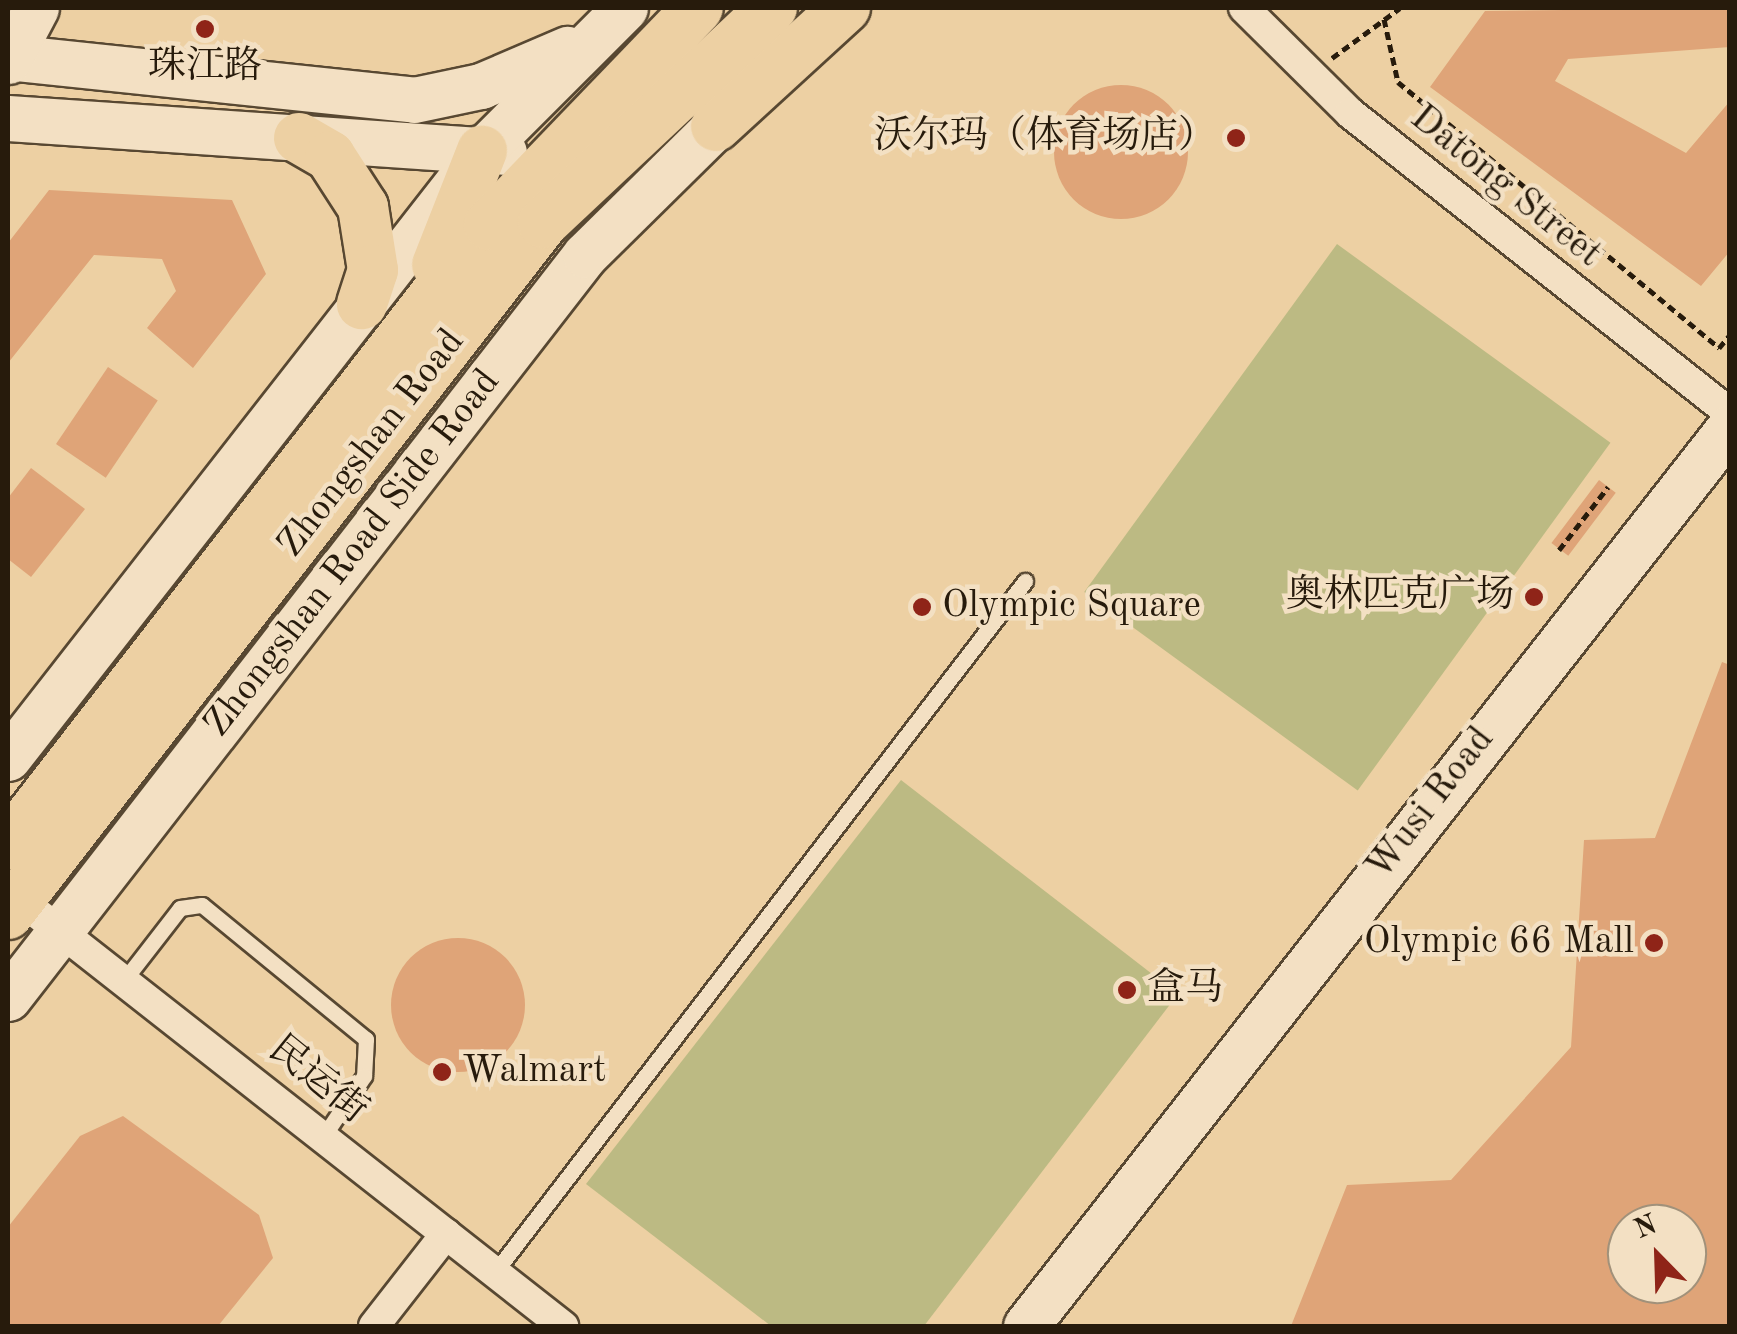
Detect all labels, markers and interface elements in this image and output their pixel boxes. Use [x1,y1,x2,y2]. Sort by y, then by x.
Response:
marker: 珠江路 [194,18,216,40]
place label: 珠江路 [148,45,262,91]
street label: Datong Street [1400,96,1610,278]
place label: 沃尔玛（体育场店） [874,115,1216,161]
marker: 沃尔玛（体育场店） [1225,127,1247,149]
street label: Zhongshan Road [269,321,475,567]
street label: Zhongshan Road Side Road [195,361,511,747]
place label: 奥林匹克广场 [1286,574,1514,620]
place label: Olympic Square [942,584,1201,630]
marker: 奥林匹克广场 [1523,586,1545,608]
marker: Olympic Square [911,596,933,618]
street label: Wusi Road [1357,719,1505,889]
place label: Olympic 66 Mall [1364,920,1634,966]
marker: Olympic 66 Mall [1643,932,1665,954]
place label: 盒马 [1147,967,1223,1013]
marker: 盒马 [1116,979,1138,1001]
street label: 民运街 [258,1027,376,1135]
place label: Walmart [462,1049,606,1095]
marker: Walmart [431,1061,453,1083]
north arrow [1607,1204,1707,1304]
text: N [1631,1211,1661,1245]

